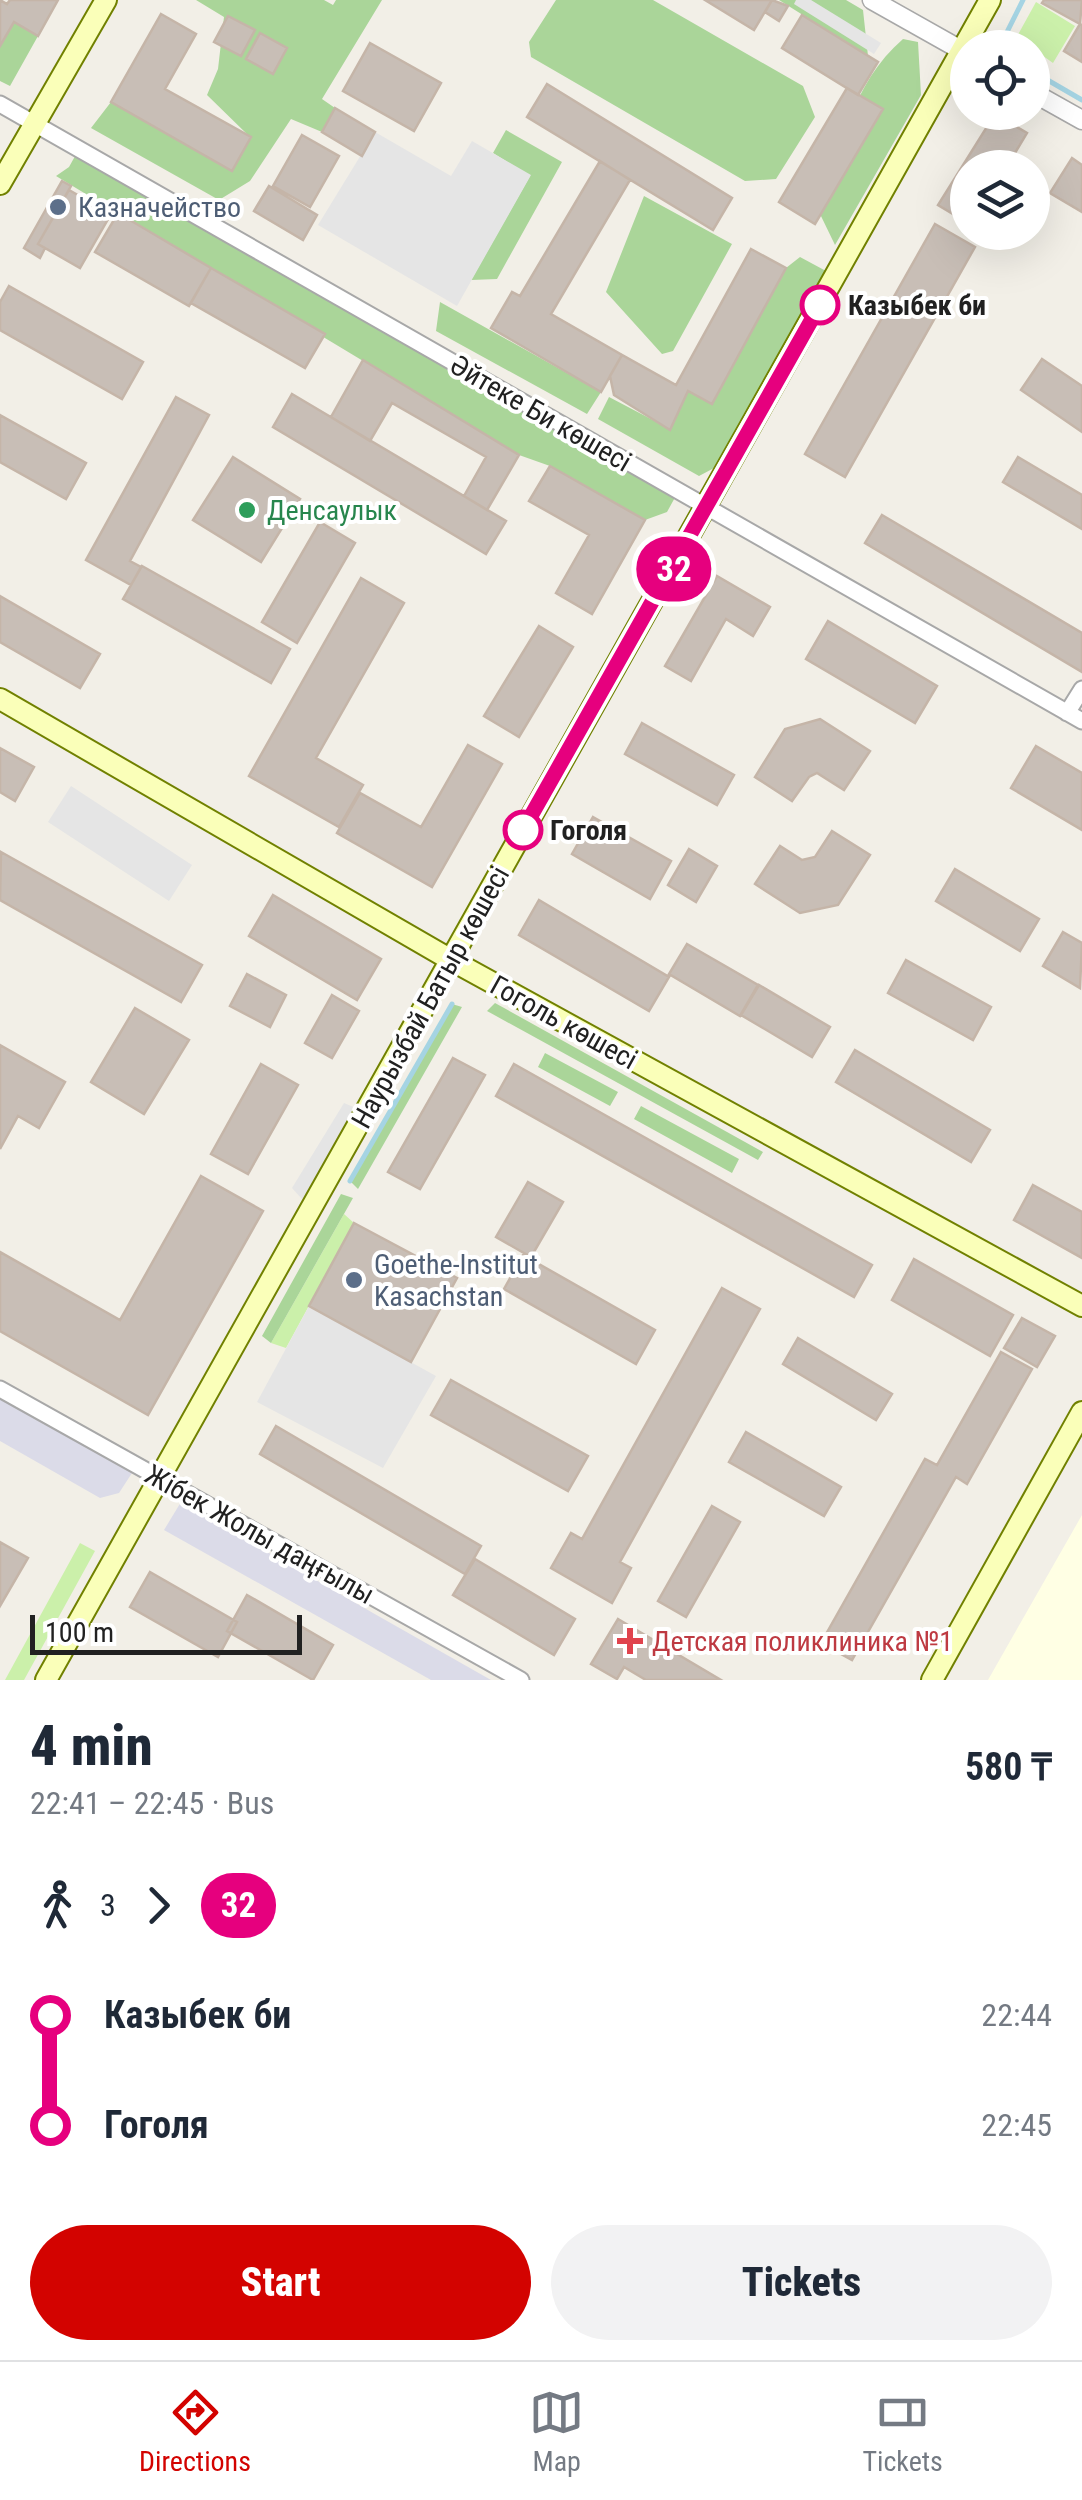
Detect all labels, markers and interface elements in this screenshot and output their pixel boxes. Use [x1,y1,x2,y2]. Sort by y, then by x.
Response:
map controls [950,30,1050,250]
button: locate [950,30,1050,130]
button: layers [950,150,1050,250]
place label: Казначейство [78,191,241,224]
marker: Казначейство [47,196,69,218]
marker: Казыбек би [801,286,839,324]
place label: Казыбек би [848,289,986,322]
street label: Әйтеке Би көшесі [445,348,637,479]
place label: Денсаулык [267,494,397,527]
marker: Денсаулык [236,499,258,521]
line badge: 32 [629,536,719,602]
text: 32 [656,549,692,590]
marker: Гоголя [504,811,542,849]
place label: Гоголя [550,814,627,847]
street label: Наурызбай Батыр көшесі [345,860,516,1134]
street label: Гоголь көшесі [485,969,643,1076]
place label: Goethe-Institut Kasachstan [374,1248,538,1313]
marker: Goethe-Institut Kasachstan [343,1269,365,1291]
street label: Жібек Жолы даңғылы [139,1458,380,1611]
scale bar [30,1610,302,1654]
text: 100 m [45,1616,114,1649]
place label: Детская поликлиника №1 [652,1625,953,1658]
marker: Детская поликлиника №1 [617,1628,643,1654]
text: 4 min [30,1714,153,1778]
text: 580 ₸ [965,1745,1052,1789]
text: 22:41 – 22:45 · Bus [30,1784,274,1822]
icon: walk [30,1878,85,1933]
icon: forward [131,1878,186,1933]
text: 32 [221,1885,256,1926]
text: 3 [100,1886,116,1924]
text: Казыбек би [104,1993,291,2037]
text: 22:44 [981,1996,1052,2034]
text: Гоголя [104,2103,209,2147]
text: 22:45 [981,2106,1052,2144]
button: Start [30,2225,531,2340]
button: Tickets [551,2225,1052,2340]
tab: Directions [139,2385,251,2478]
tab: Map [529,2385,584,2478]
tab: Tickets [862,2385,943,2478]

